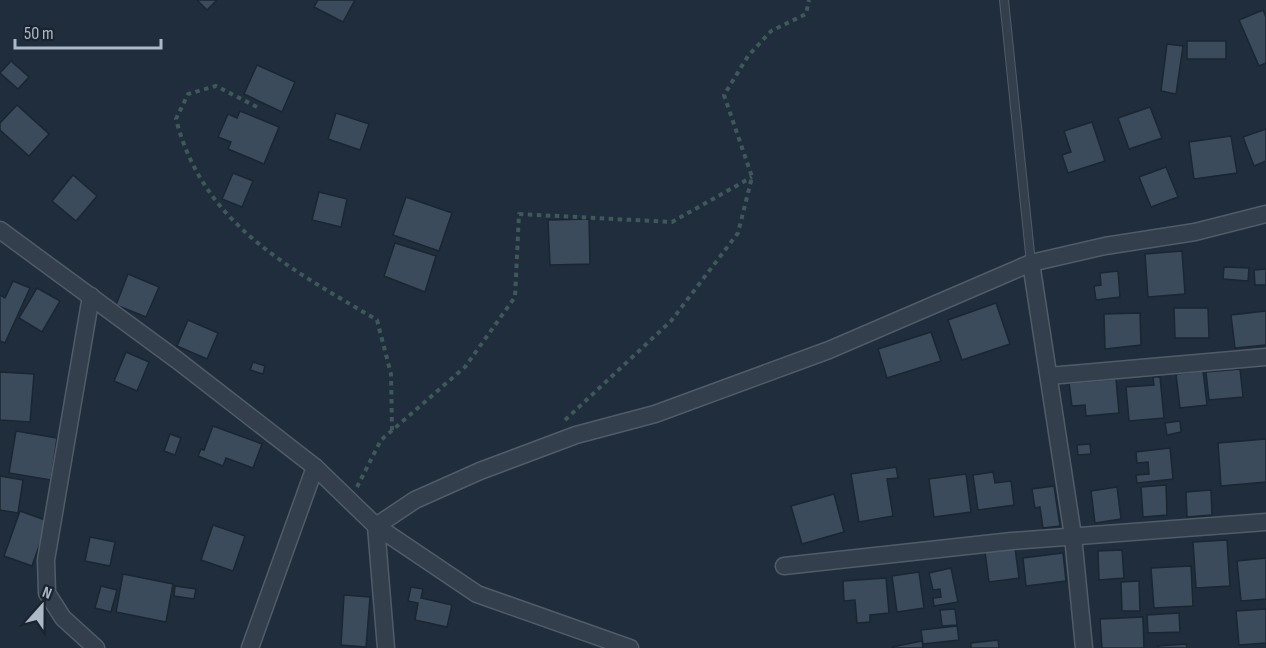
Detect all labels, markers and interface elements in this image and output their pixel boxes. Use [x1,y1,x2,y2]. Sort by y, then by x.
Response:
scale bar [15,12,160,50]
text: 50 m [24,23,54,44]
north arrow [12,576,72,636]
text: N [39,583,54,604]

